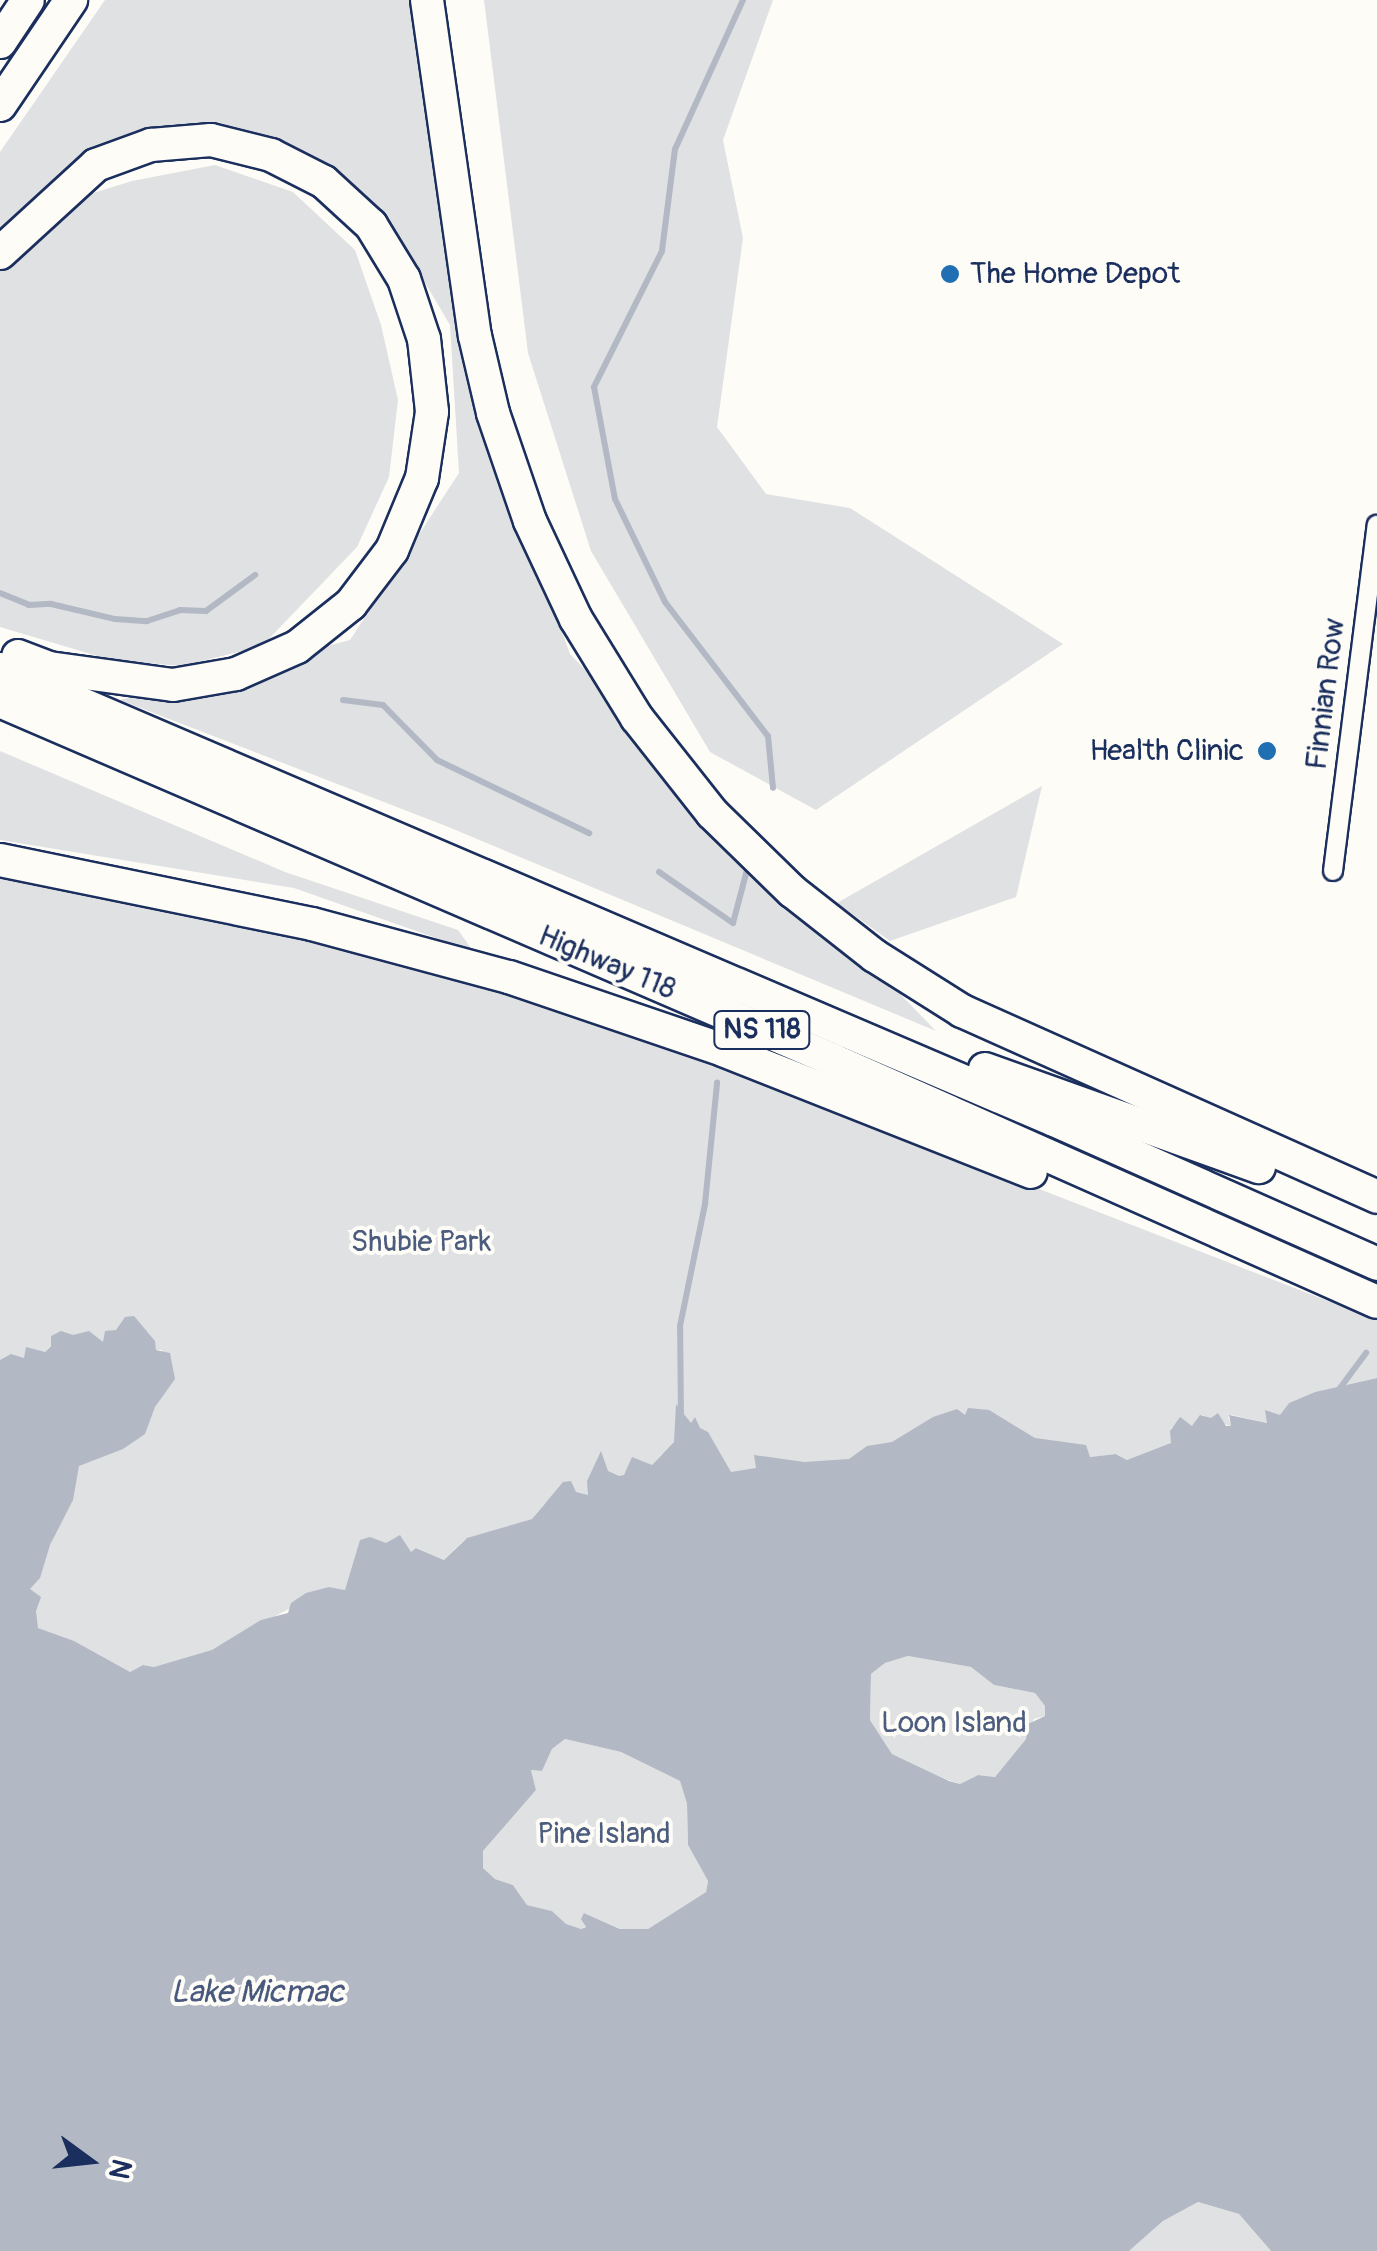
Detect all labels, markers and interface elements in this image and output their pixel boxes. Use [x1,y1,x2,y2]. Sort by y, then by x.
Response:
place label: The Home Depot [970,256,1180,292]
marker: The Home Depot [939,263,961,285]
street label: Finnian Row [1299,616,1353,772]
place label: Health Clinic [1089,733,1244,769]
marker: Health Clinic [1254,738,1280,764]
street label: Highway 118 [533,918,681,1008]
road number: NS 118 [712,1007,812,1053]
park label: Shubie Park [351,1224,491,1260]
park label: Loon Island [881,1705,1027,1741]
park label: Pine Island [537,1816,671,1852]
water label: Lake Micmac [170,1973,344,2011]
north arrow [40,2111,140,2211]
text: N [100,2155,139,2183]

